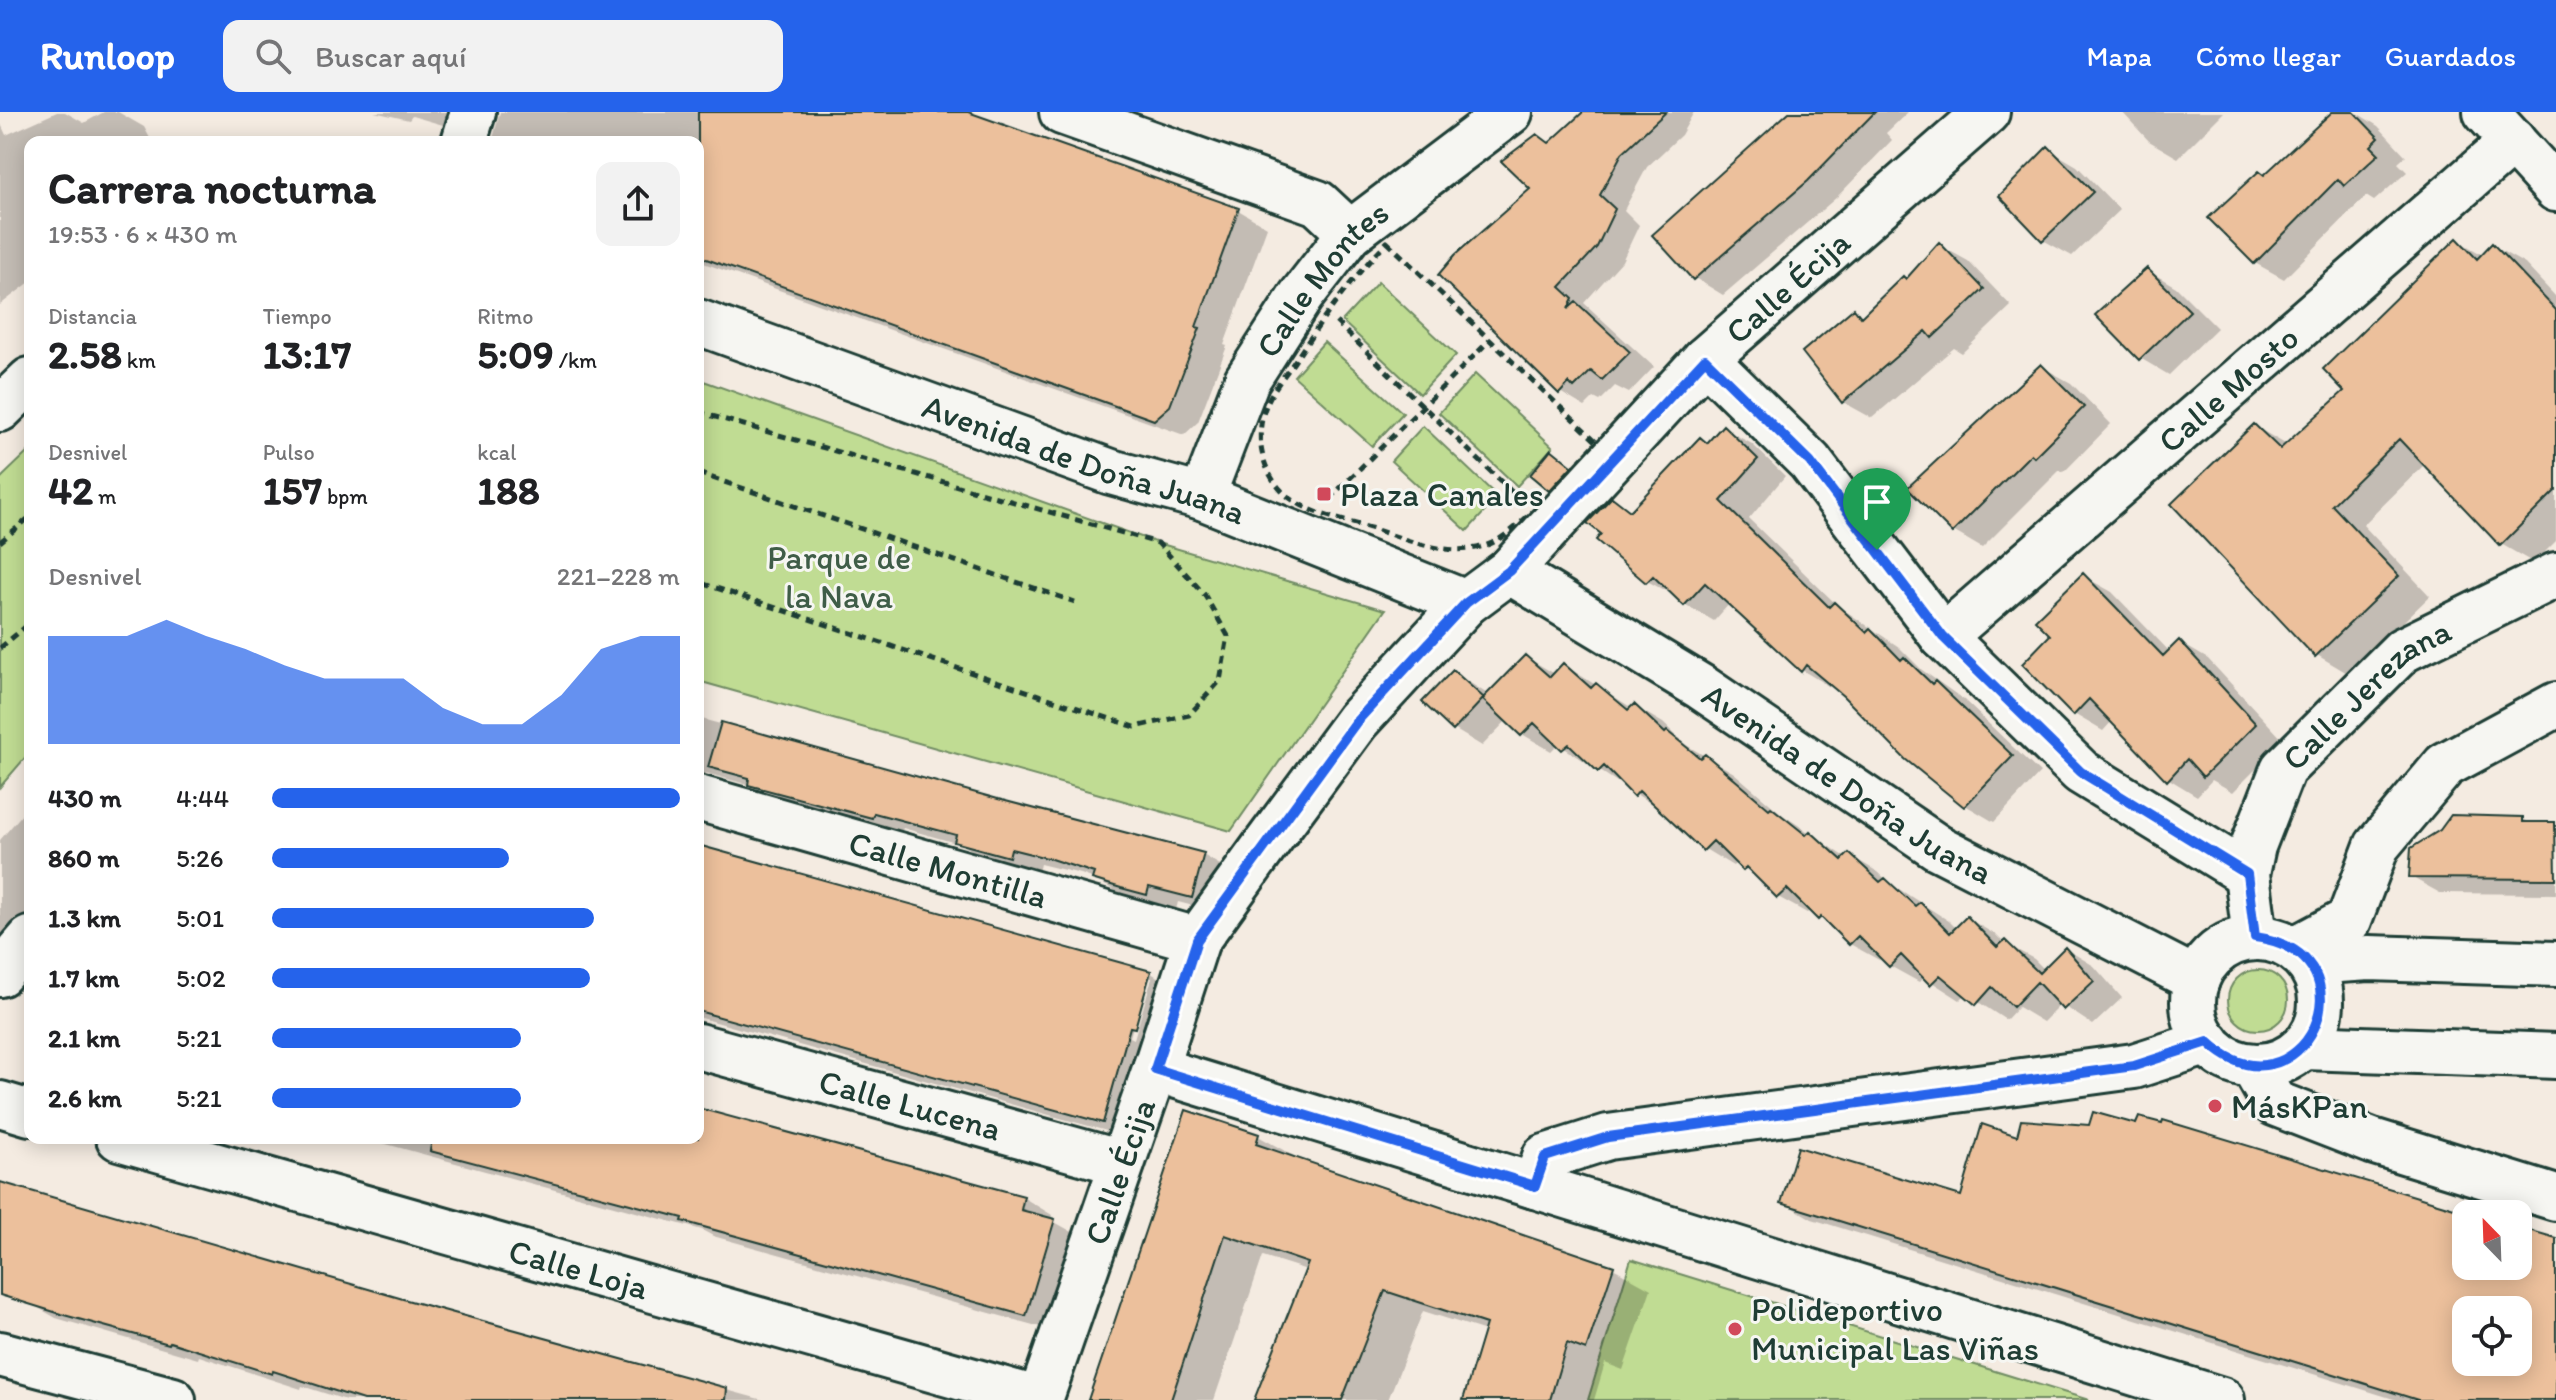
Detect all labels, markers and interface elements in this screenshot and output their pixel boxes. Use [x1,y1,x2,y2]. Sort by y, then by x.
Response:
search box [223,20,783,92]
text: Runloop [40,33,175,79]
icon: search [251,34,295,78]
text: Buscar aquí [315,38,467,75]
text: Mapa [2087,39,2152,73]
text: Cómo llegar [2196,39,2341,73]
text: Guardados [2385,39,2516,73]
text: Carrera nocturna [48,161,376,214]
button: share [596,162,680,246]
street label: Calle Montes [1247,191,1396,365]
text: 19:53 · 6 × 430 m [48,218,238,250]
street label: Calle Écija [1717,221,1859,353]
text: Distancia [48,303,137,330]
text: Tiempo [263,303,332,330]
text: Ritmo [477,303,533,330]
street label: Calle Mosto [2150,317,2307,461]
text: 2.58 [48,330,122,378]
text: 13:17 [263,330,351,378]
text: 5:09 [477,330,554,378]
text: km [122,347,156,374]
text: /km [554,347,597,374]
street label: Avenida de Doña Juana [917,385,1252,534]
text: Desnivel [48,439,127,466]
text: Pulso [263,439,315,466]
text: kcal [477,439,516,466]
text: 42 [48,466,93,514]
text: 157 [263,466,322,514]
text: 188 [477,466,540,514]
pin [1843,468,1911,550]
place label: Plaza Canales [1340,474,1544,515]
icon: arrive [1855,480,1899,524]
text: m [93,483,117,510]
text: bpm [322,483,368,510]
marker: Plaza Canales [1315,485,1333,503]
park label: Parque de la Nava [767,537,911,617]
text: Desnivel [48,560,142,592]
text: 221–228 m [557,560,680,592]
street label: Calle Jerezana [2274,610,2458,779]
street label: Avenida de Doña Juana [1694,674,2000,893]
text: 430 m [48,782,122,814]
text: 4:44 [176,782,229,814]
street label: Calle Montilla [844,822,1052,917]
text: 860 m [48,842,120,874]
text: 5:26 [176,842,223,874]
text: 1.3 km [48,902,121,934]
text: 5:01 [176,902,224,934]
text: 1.7 km [48,962,120,994]
text: 5:02 [176,962,226,994]
text: 2.1 km [48,1022,120,1054]
text: 5:21 [176,1022,222,1054]
street label: Calle Lucena [814,1060,1005,1150]
text: 2.6 km [48,1082,122,1114]
text: 5:21 [176,1082,222,1114]
place label: MásKPan [2231,1086,2368,1127]
street label: Calle Écija [1076,1093,1164,1250]
marker: MásKPan [2206,1097,2224,1115]
north arrow [2452,1200,2532,1280]
map controls [2452,1200,2532,1376]
street label: Calle Loja [504,1230,653,1309]
place label: Polideportivo Municipal Las Viñas [1751,1289,2039,1369]
button: locate [2452,1296,2532,1376]
marker: Polideportivo Municipal Las Viñas [1726,1320,1744,1338]

